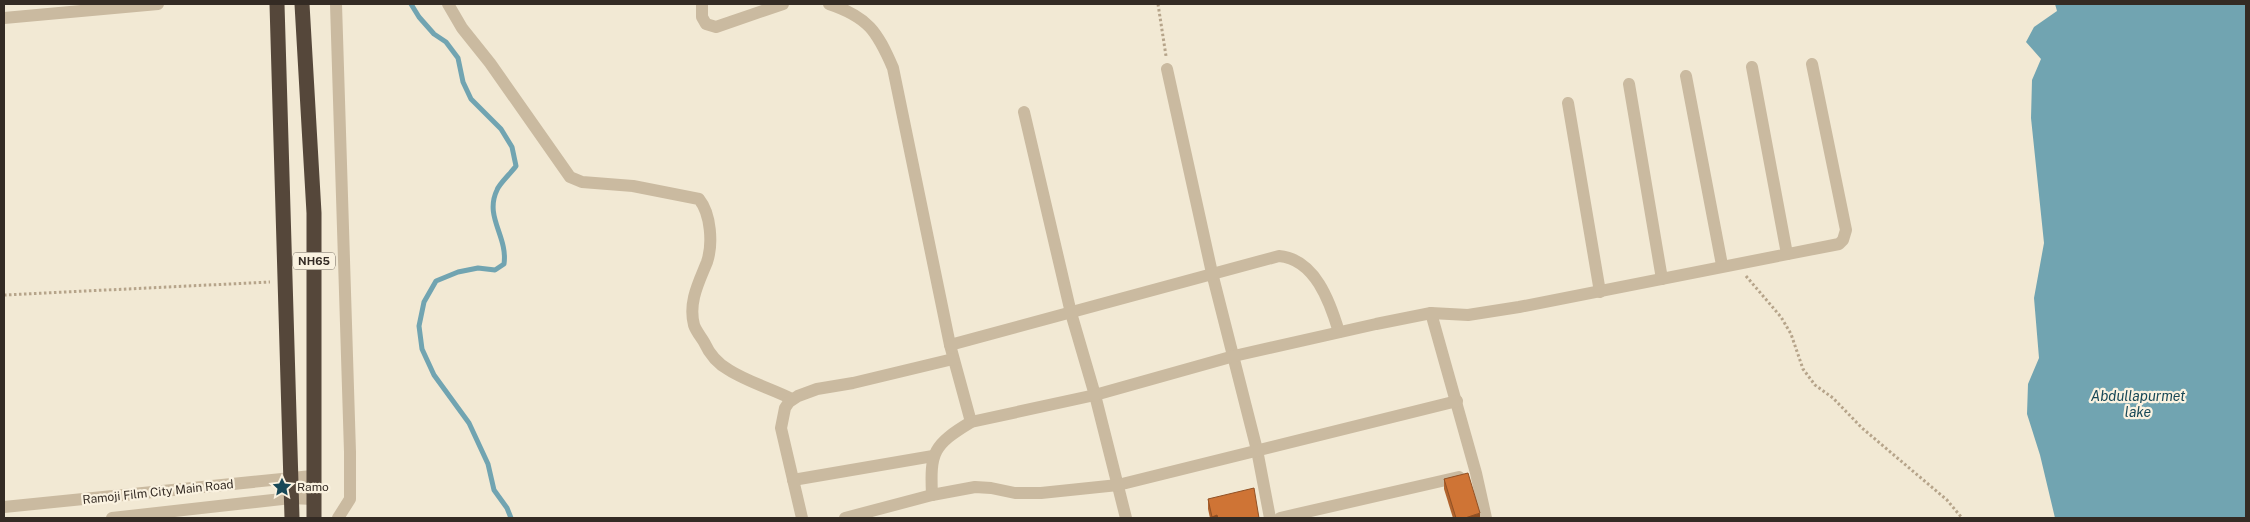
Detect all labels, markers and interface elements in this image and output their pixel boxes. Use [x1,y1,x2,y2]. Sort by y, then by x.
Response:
road number: NH65 [293,252,335,270]
water label: Abdullapurmet lake [2091,388,2186,420]
place icon: Ramo [271,476,293,498]
street label: Ramoji Film City Main Road [82,477,234,507]
place label: Ramo [297,480,329,494]

